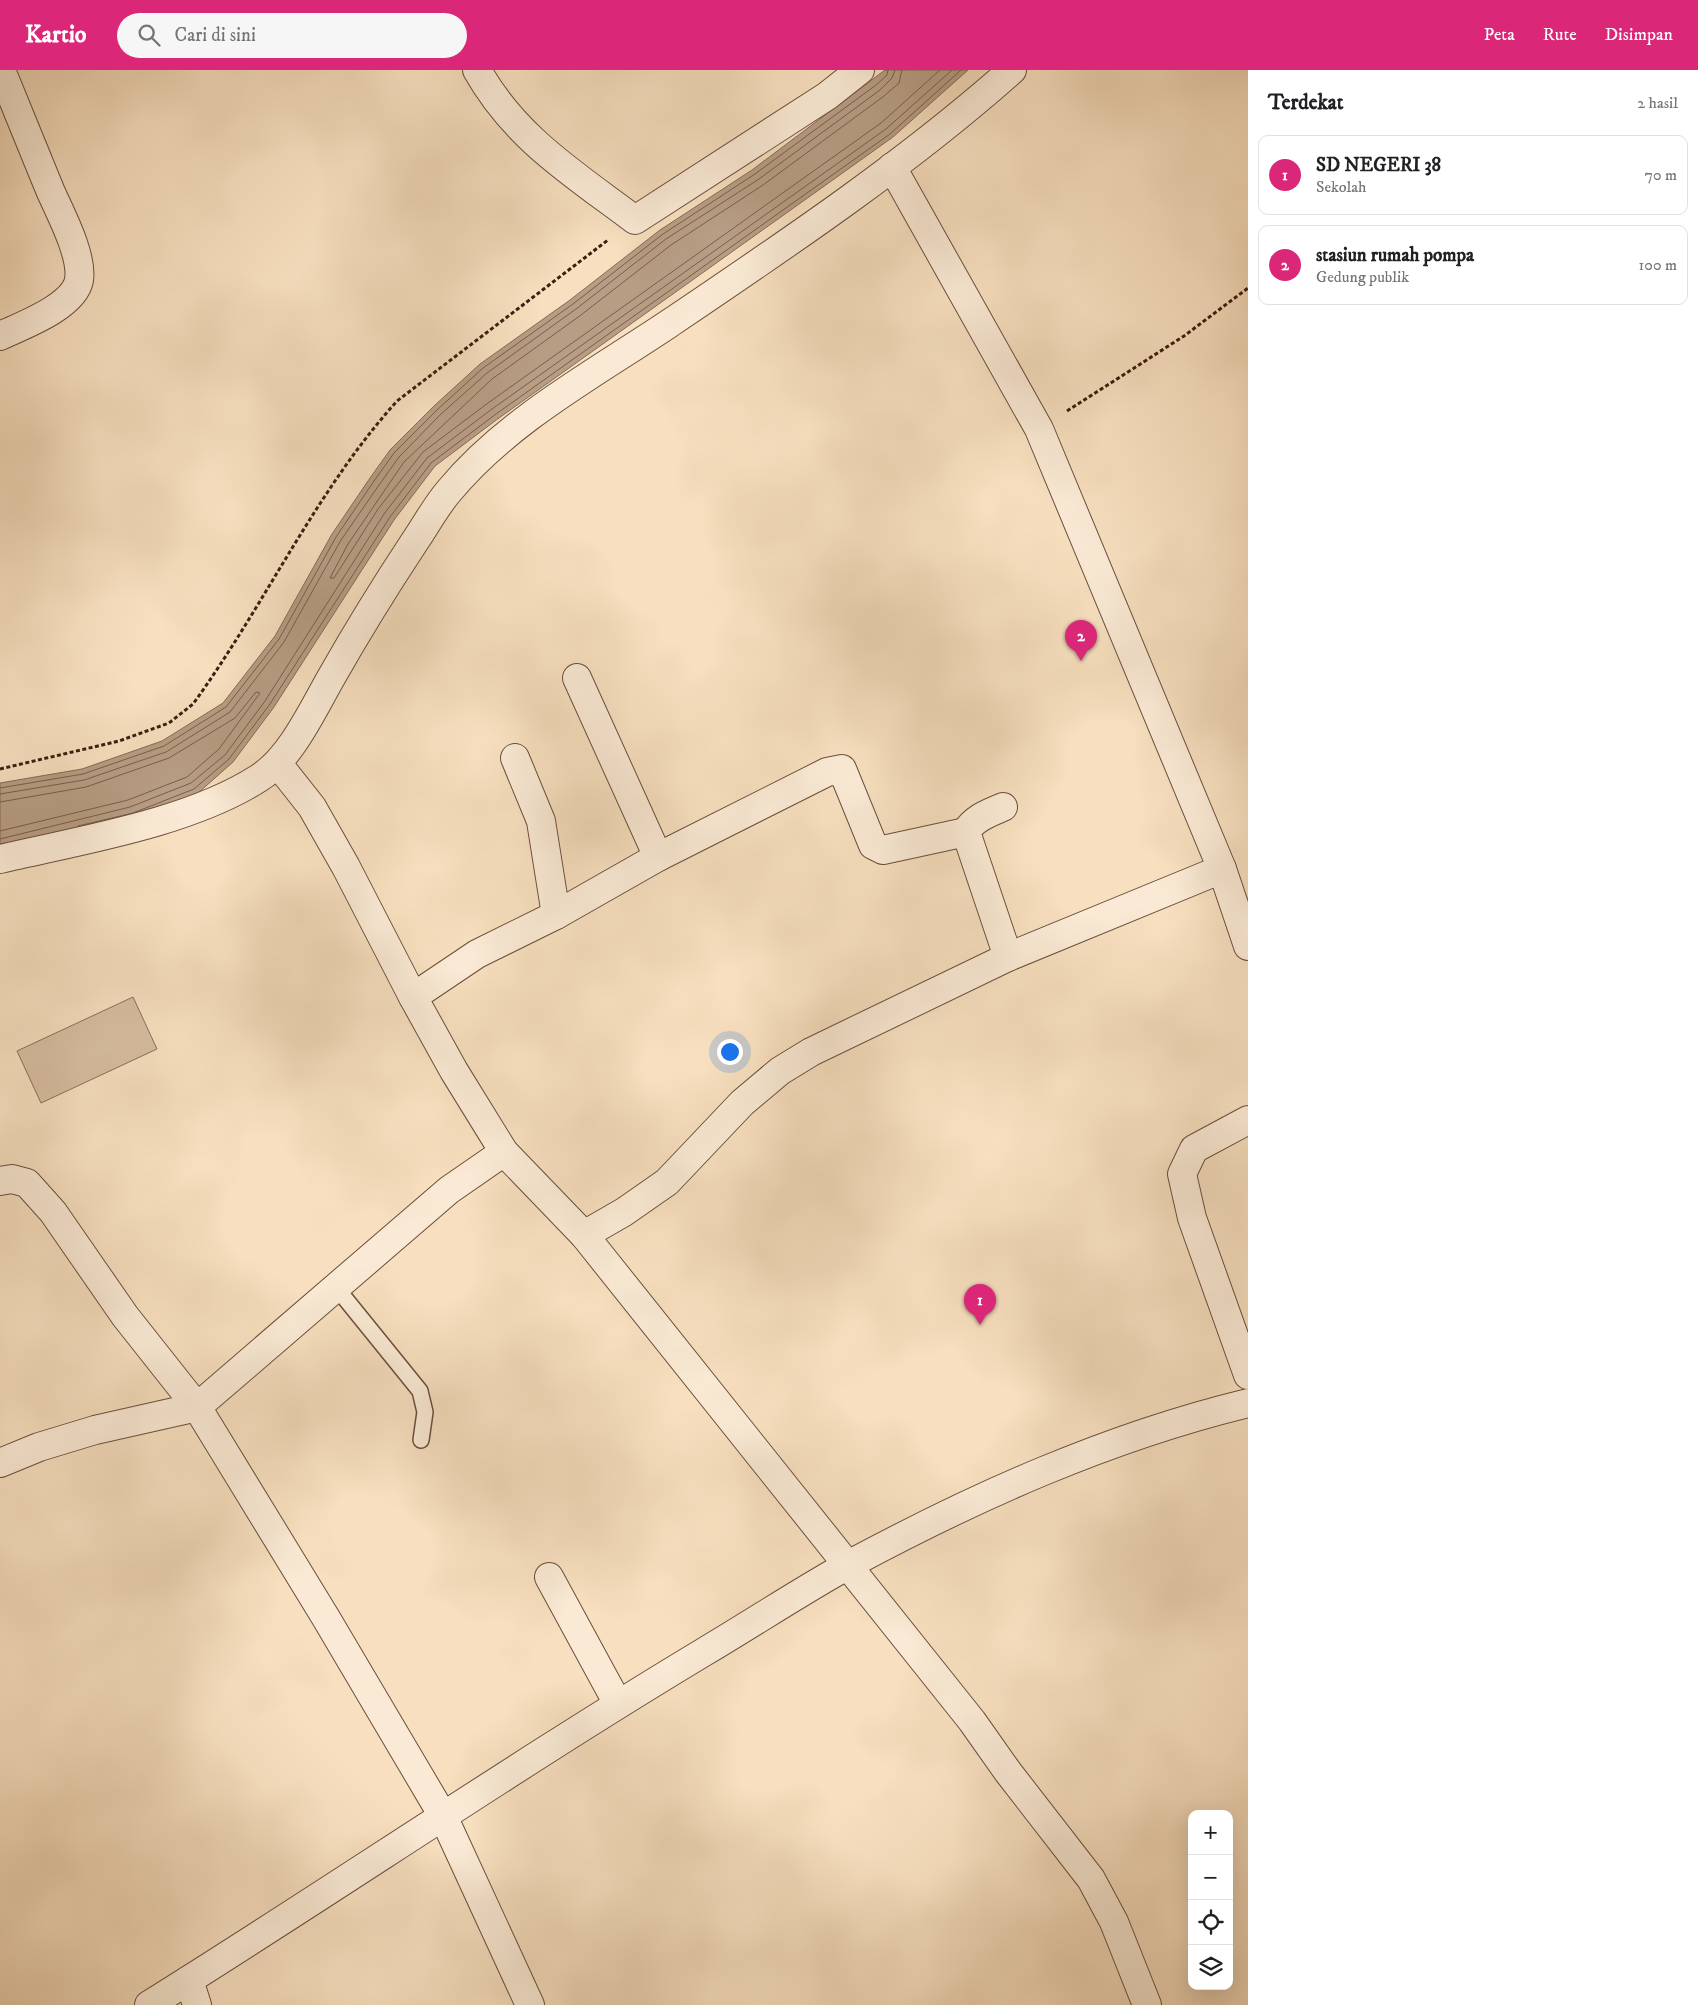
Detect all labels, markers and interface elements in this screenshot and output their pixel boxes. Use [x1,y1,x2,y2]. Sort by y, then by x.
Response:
search box [117,13,467,58]
text: Kartio [25,20,87,50]
icon: search [135,21,163,49]
text: Cari di sini [175,24,256,47]
text: Peta [1484,24,1515,46]
text: Rute [1543,24,1577,46]
text: Disimpan [1605,24,1673,46]
text: Terdekat [1268,90,1343,116]
text: 2 hasil [1637,93,1678,113]
text: SD NEGERI 38 [1316,154,1441,177]
text: 1 [1282,165,1288,185]
text: 70 m [1645,165,1677,185]
text: Sekolah [1316,177,1367,197]
text: stasiun rumah pompa [1316,244,1474,267]
text: 2 [1281,255,1289,275]
text: 100 m [1639,255,1677,275]
text: Gedung publik [1316,267,1409,287]
pin: 2 [1065,620,1097,661]
your location [717,1039,743,1065]
pin: 1 [964,1284,996,1325]
map controls [1188,1810,1233,1990]
button: + [1188,1810,1233,1855]
button: − [1188,1855,1233,1900]
button: locate [1188,1900,1233,1945]
button: layers [1188,1945,1233,1990]

